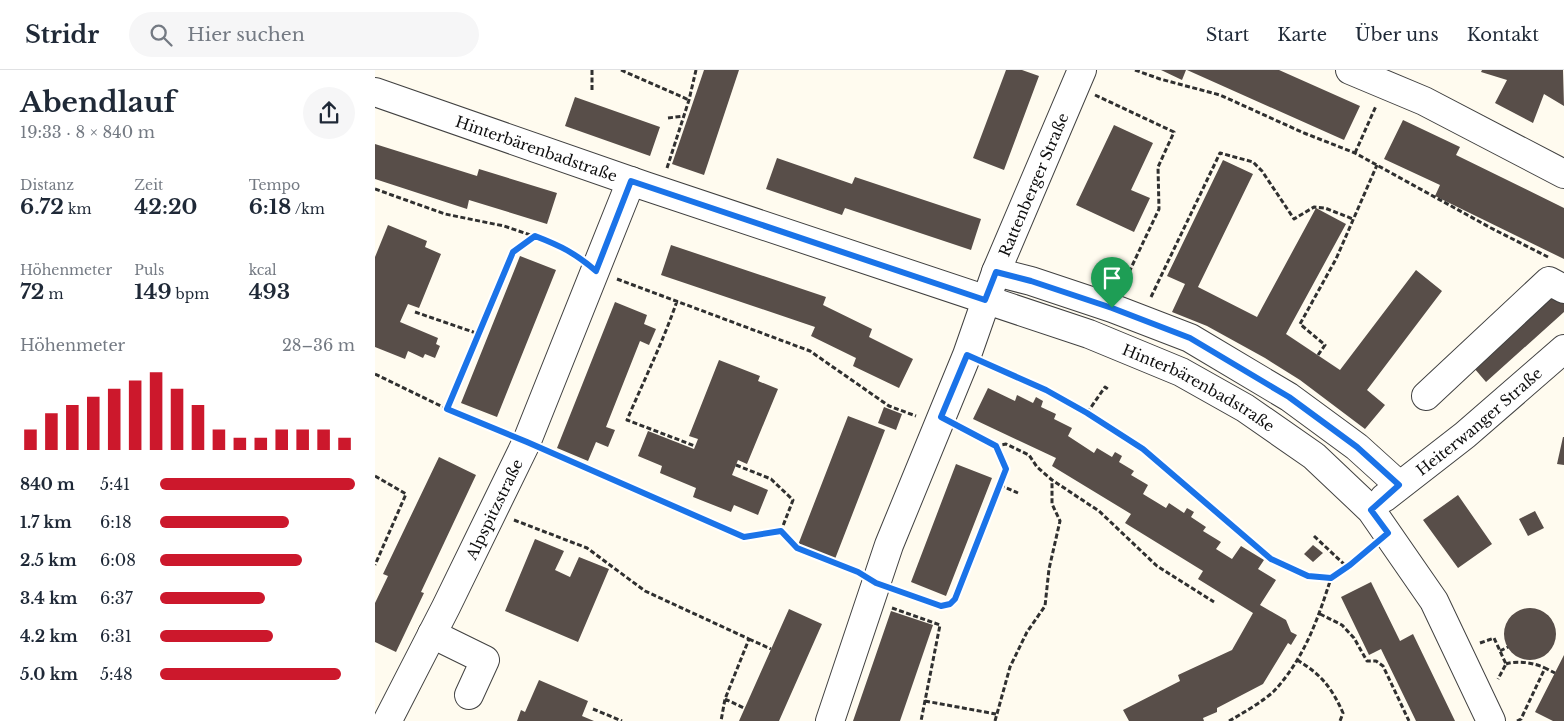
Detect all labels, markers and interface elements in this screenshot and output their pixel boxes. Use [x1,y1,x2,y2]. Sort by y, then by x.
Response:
search box [129,12,479,57]
text: Stridr [25,20,99,49]
icon: search [147,21,175,49]
text: Hier suchen [187,23,305,46]
text: Start [1206,24,1249,46]
text: Karte [1277,24,1327,46]
text: Über uns [1355,24,1439,46]
text: Kontakt [1467,24,1539,46]
text: Abendlauf [20,85,176,120]
button: share [303,87,355,139]
street label: Rattenberger Straße [994,110,1072,259]
street label: Hinterbärenbadstraße [453,111,620,185]
text: 19:33 · 8 × 840 m [20,122,155,142]
text: Distanz [20,176,74,194]
text: Zeit [134,176,163,194]
text: Tempo [249,176,300,194]
text: 6.72 [20,194,64,220]
text: 42:20 [134,194,197,220]
text: 6:18 [249,194,291,220]
text: km [64,200,92,218]
text: /km [291,200,325,218]
pin [1091,257,1133,308]
text: Höhenmeter [20,261,112,279]
text: Puls [134,261,164,279]
text: kcal [249,261,277,279]
icon: arrive [1098,264,1126,292]
text: 72 [20,279,45,305]
text: 149 [134,279,172,305]
text: 493 [249,279,290,305]
text: m [45,285,64,303]
text: bpm [172,285,209,303]
text: Höhenmeter [20,335,125,355]
text: 28–36 m [282,335,355,355]
street label: Hinterbärenbadstraße [1120,339,1278,435]
street label: Heiterwanger Straße [1412,363,1546,479]
street label: Alpspitzstraße [461,456,526,563]
text: 840 m [20,474,75,494]
text: 5:41 [100,474,130,494]
text: 1.7 km [20,512,72,532]
text: 6:18 [100,512,132,532]
text: 2.5 km [20,550,77,570]
text: 6:08 [100,550,136,570]
text: 3.4 km [20,588,78,608]
text: 6:37 [100,588,133,608]
text: 4.2 km [20,626,78,646]
text: 6:31 [100,626,132,646]
text: 5.0 km [20,664,78,684]
text: 5:48 [100,664,133,684]

